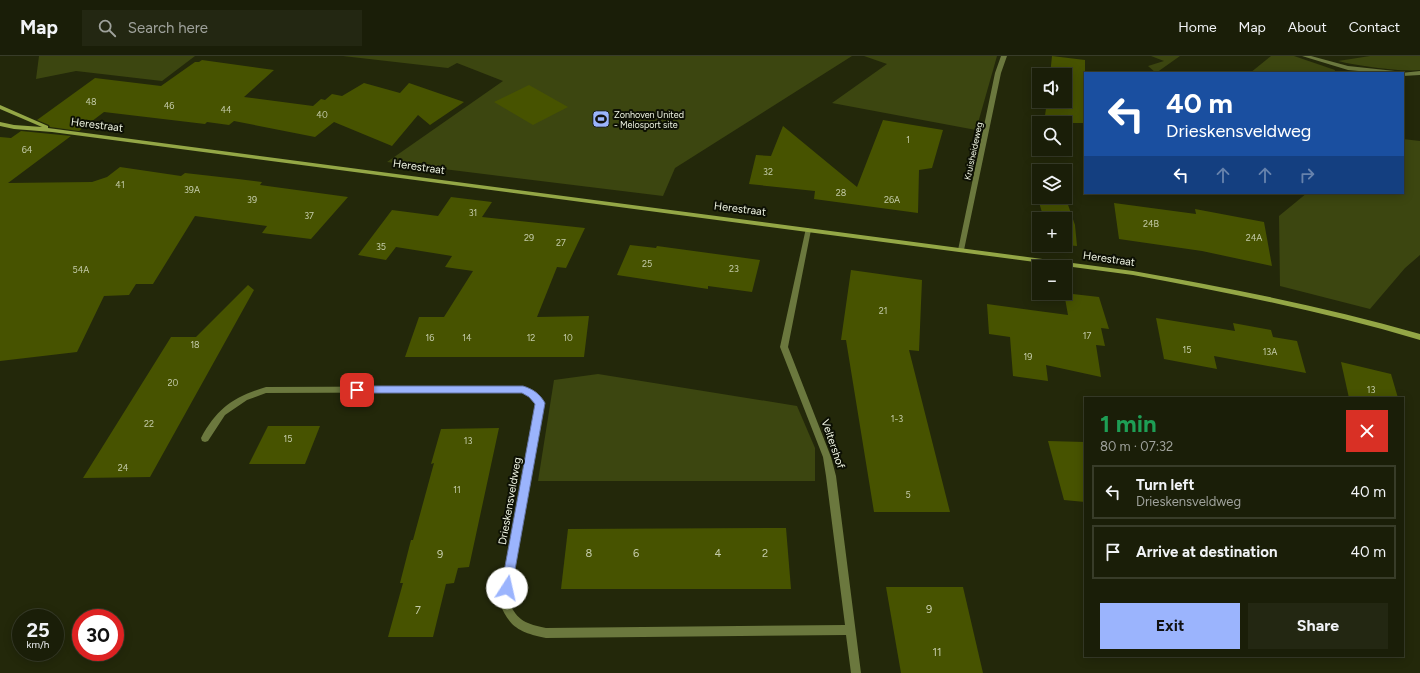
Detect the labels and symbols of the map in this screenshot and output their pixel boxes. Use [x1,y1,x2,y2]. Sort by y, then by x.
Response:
house number: 48 [85,96,97,107]
house number: 46 [164,100,174,111]
house number: 44 [220,104,232,115]
house number: 40 [316,109,328,120]
sports icon: Zonhoven United - Melosport site [591,109,611,129]
place label: Zonhoven United - Melosport site [614,109,684,130]
street label: Herestraat [70,115,124,135]
street label: Kruisheideweg [961,121,985,181]
house number: 1 [906,134,910,145]
house number: 64 [22,144,33,155]
street label: Herestraat [392,157,446,177]
house number: 32 [763,166,773,177]
house number: 41 [115,179,125,190]
house number: 39A [184,184,200,195]
house number: 28 [836,187,847,198]
house number: 39 [247,194,257,205]
house number: 26A [884,194,900,205]
street label: Herestraat [713,199,767,219]
house number: 31 [469,207,477,218]
house number: 37 [304,210,314,221]
house number: 24B [1143,218,1160,229]
house number: 29 [524,232,534,243]
house number: 24A [1246,232,1262,243]
house number: 27 [556,237,566,248]
house number: 35 [376,241,386,252]
street label: Herestraat [1082,249,1136,269]
house number: 25 [642,258,652,269]
house number: 23 [729,263,739,274]
house number: 54A [73,264,89,275]
house number: 21 [879,305,887,316]
house number: 17 [1083,330,1091,341]
house number: 16 [426,332,434,343]
house number: 14 [462,332,472,343]
house number: 12 [527,332,535,343]
house number: 10 [563,332,573,343]
house number: 18 [190,339,200,350]
house number: 15 [1183,344,1191,355]
house number: 13A [1263,346,1277,357]
house number: 19 [1024,351,1032,362]
pin [340,373,374,407]
house number: 20 [168,377,179,388]
house number: 13 [1367,384,1375,395]
house number: 1-3 [891,413,903,424]
house number: 22 [144,418,154,429]
street label: Veltershof [819,418,848,471]
house number: 15 [284,433,292,444]
house number: 13 [464,435,472,446]
street label: Drieskensveldweg [496,456,524,546]
house number: 24 [118,462,129,473]
house number: 11 [453,484,461,495]
house number: 5 [905,489,911,500]
house number: 8 [586,547,593,560]
house number: 6 [633,547,639,560]
house number: 4 [715,547,722,560]
house number: 2 [762,547,768,560]
house number: 9 [437,548,443,561]
position arrow [486,567,528,609]
house number: 9 [926,603,932,616]
house number: 7 [415,604,421,617]
speed limit sign: 30 [72,609,124,661]
house number: 11 [932,646,942,659]

